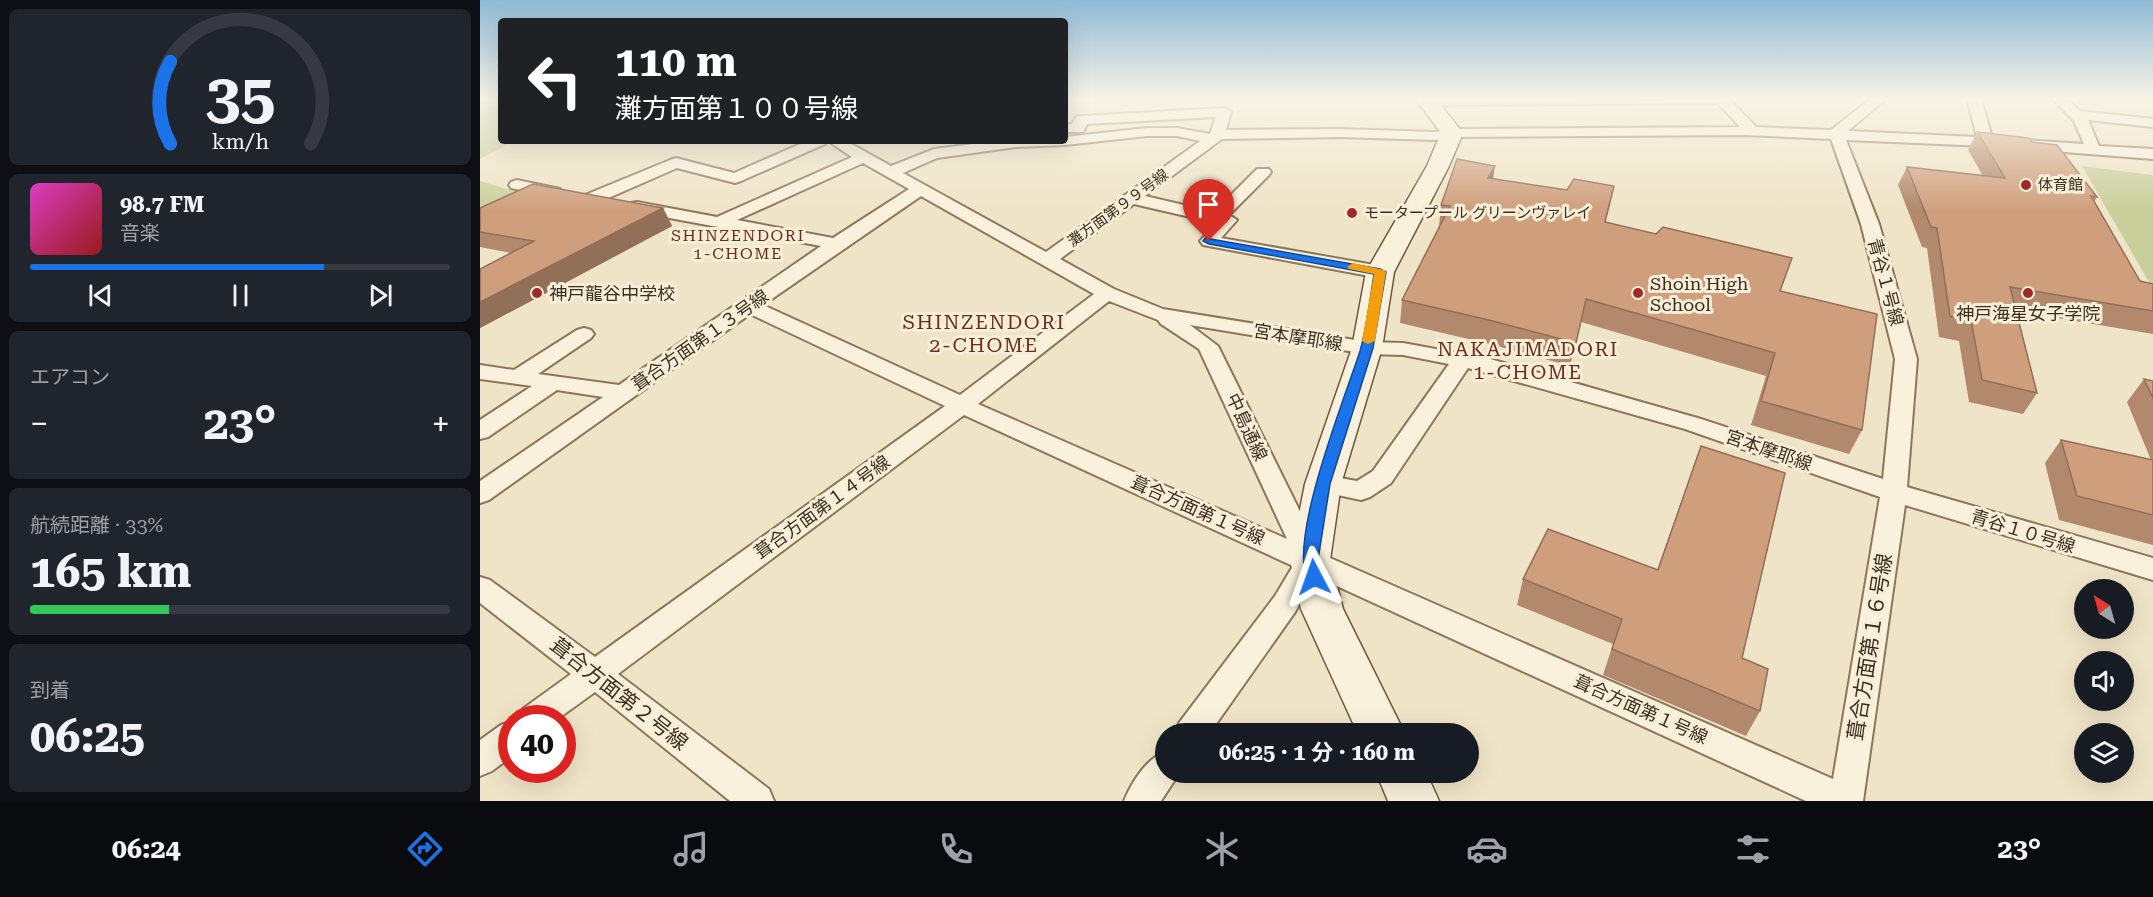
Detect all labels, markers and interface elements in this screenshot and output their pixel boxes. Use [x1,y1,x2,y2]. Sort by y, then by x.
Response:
text: 110 m [615,37,737,86]
icon: left [516,42,594,120]
text: 35 [205,60,275,133]
text: 灘方面第１００号線 [615,93,858,125]
text: km/h [211,129,269,154]
street label: 灘方面第９９号線 [1064,165,1172,251]
place label: 体育館 [2038,176,2083,194]
marker: 体育館 [2019,178,2033,192]
pin [1183,179,1234,241]
icon: arrive [1192,188,1225,221]
text: 98.7 FM [120,192,204,217]
place label: モータープール グリーンヴァレイ [1364,204,1591,222]
marker: モータープール グリーンヴァレイ [1345,206,1359,220]
text: 音楽 [120,221,160,245]
district label: SHINZENDORI 1-CHOME [671,226,805,263]
street label: 青谷１号線 [1864,236,1908,328]
place label: Shoin High School [1650,273,1749,315]
icon: previous [84,279,117,312]
icon: pause [224,279,257,312]
icon: next [364,279,397,312]
place label: 神戸龍谷中学校 [549,283,675,304]
street label: 葺合方面第１３号線 [628,285,772,395]
marker: 神戸龍谷中学校 [530,286,544,300]
marker: Shoin High School [1631,286,1645,300]
marker: 神戸海星女子学院 [2021,286,2035,300]
place label: 神戸海星女子学院 [1956,303,2100,324]
district label: SHINZENDORI 2-CHOME [902,310,1066,357]
street label: 宮本摩耶線 [1252,320,1344,354]
district label: NAKAJIMADORI 1-CHOME [1437,337,1619,384]
text: エアコン [30,365,110,389]
street label: 中島通線 [1222,390,1272,464]
text: 23° [204,397,276,450]
text: − [30,404,48,443]
text: + [432,404,450,443]
street label: 宮本摩耶線 [1723,425,1815,475]
street label: 葺合方面第１４号線 [750,451,894,563]
street label: 葺合方面第１号線 [1128,471,1268,549]
street label: 青谷１０号線 [1968,505,2078,557]
text: 航続距離 · 33% [30,513,163,537]
text: 165 km [30,545,191,598]
position arrow [1282,545,1346,609]
street label: 葺合方面第１６号線 [1843,552,1897,742]
north arrow [2074,579,2134,639]
map controls [2074,579,2134,783]
street label: 葺合方面第２号線 [545,633,693,755]
button: sound [2074,651,2134,711]
street label: 葺合方面第１号線 [1571,670,1711,748]
text: 到着 [30,678,70,702]
speed limit sign: 40 [498,705,576,783]
text: 06:25 [30,710,145,763]
button: layers [2074,723,2134,783]
text: 06:25 · 1 分 · 160 m [1219,740,1415,765]
icon: directions [404,828,446,870]
icon: music [670,828,712,870]
icon: phone [935,828,977,870]
icon: climate [1201,828,1243,870]
icon: car [1466,828,1508,870]
icon: filters [1732,828,1774,870]
text: 06:24 [112,833,181,865]
text: 23° [1998,833,2041,865]

